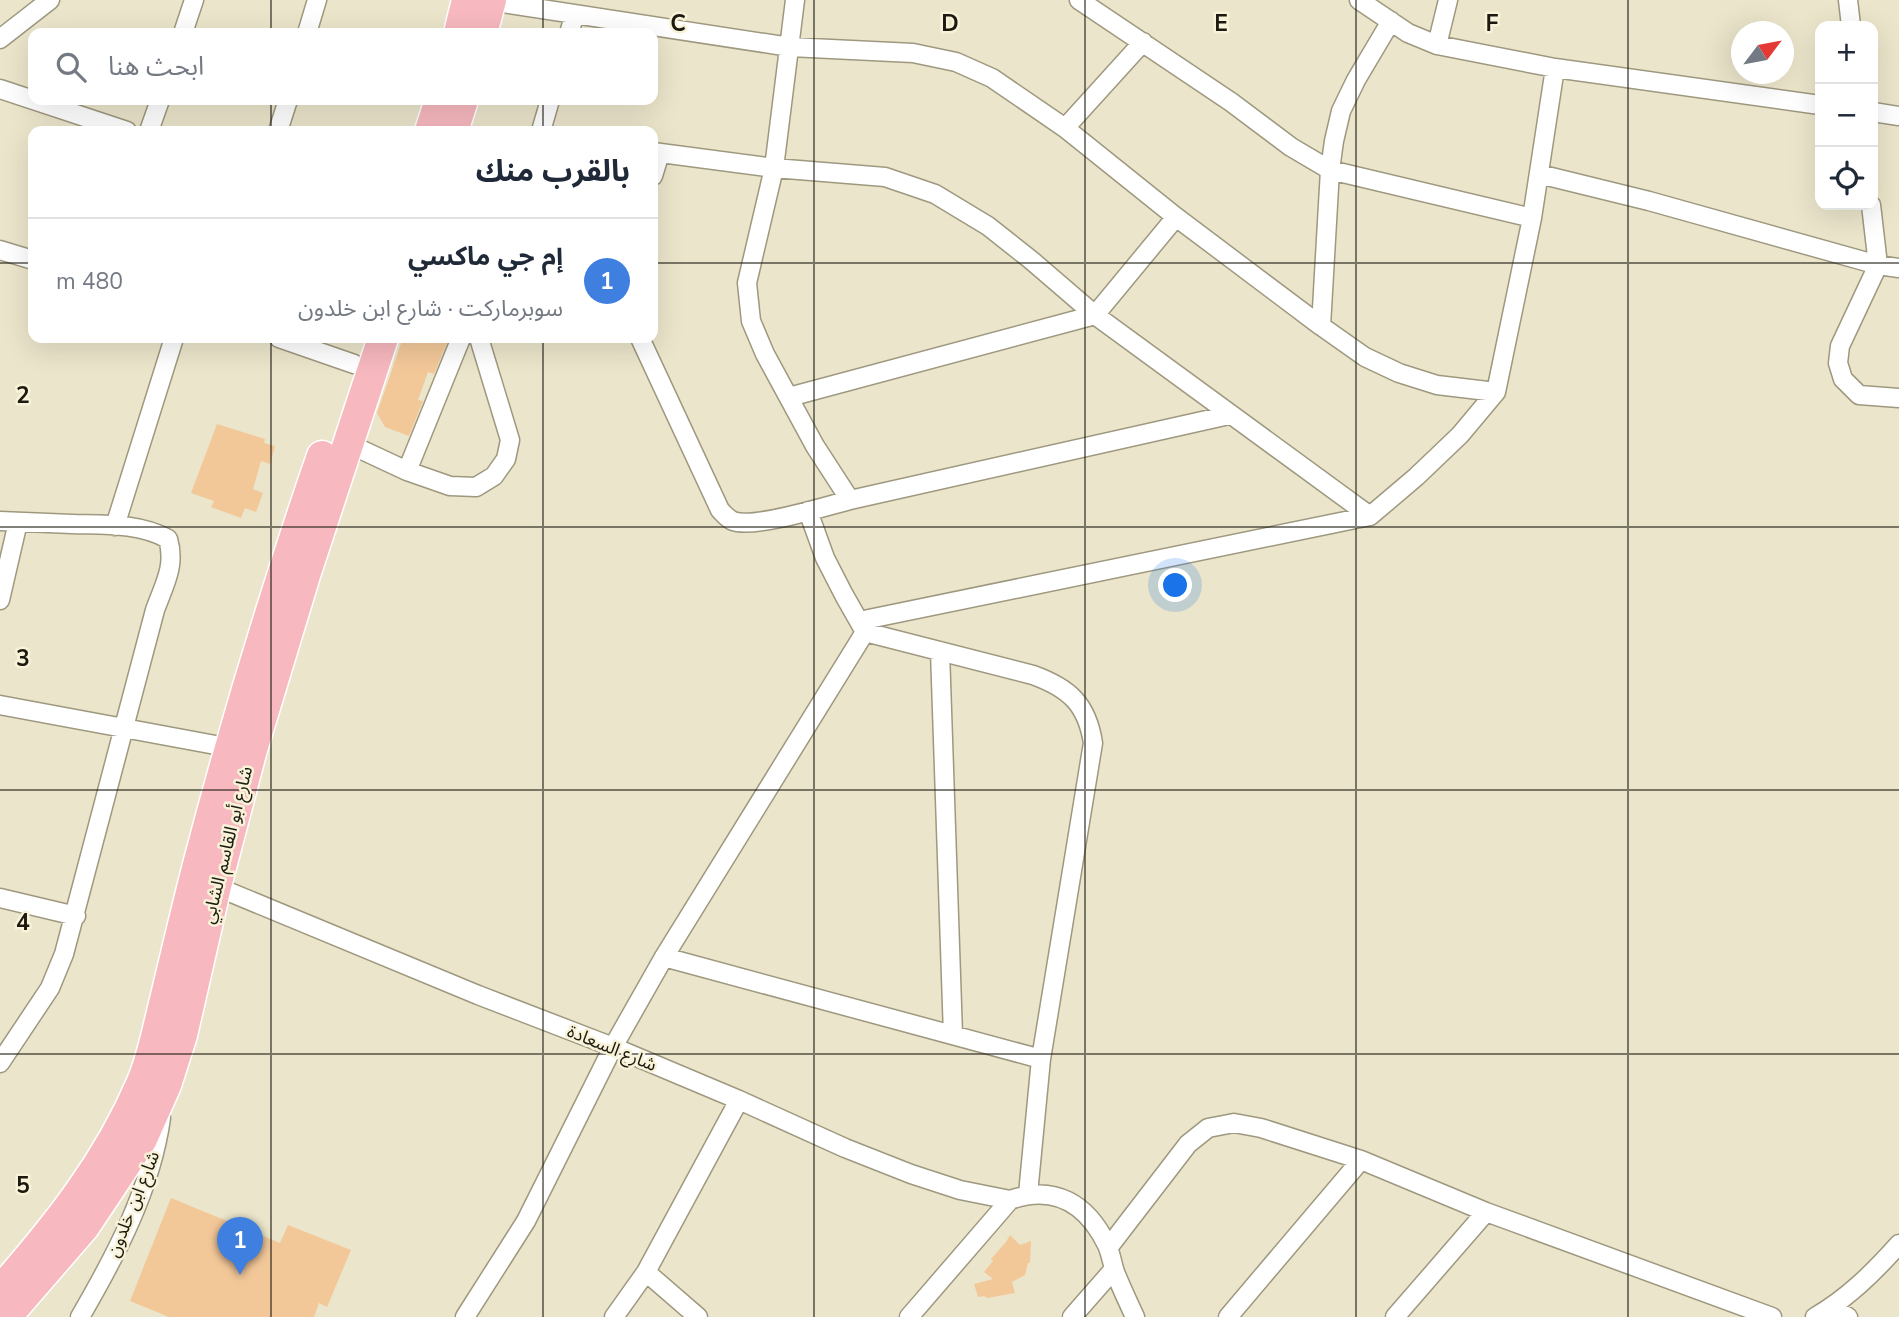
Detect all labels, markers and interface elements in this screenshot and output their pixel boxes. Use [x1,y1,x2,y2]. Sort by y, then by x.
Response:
text: C [670,8,686,39]
text: D [941,8,959,39]
text: E [1214,8,1228,39]
text: F [1486,8,1499,39]
north arrow [1731,21,1794,84]
map controls [1815,21,1878,210]
button: + [1815,21,1878,84]
search box [28,28,658,105]
icon: search [52,48,90,86]
text: ابحث هنا [108,49,204,84]
button: − [1815,84,1878,147]
button: locate [1815,147,1878,210]
text: بالقرب منك [476,151,630,192]
text: إم جي ماكسي [408,239,563,274]
text: 480 m [56,266,123,297]
text: 1 [600,266,614,297]
text: سوبرماركت · شارع ابن خلدون [298,293,563,324]
text: 2 [16,380,30,411]
your location [1158,568,1192,602]
text: 3 [16,643,30,674]
street label: شارع أبو القاسم الشابي [196,764,260,927]
text: 4 [16,907,30,938]
street label: شارع السعادة [563,1019,660,1079]
street label: شارع ابن خلدون [101,1147,167,1261]
text: 5 [16,1170,30,1201]
pin: 1 [217,1217,263,1275]

